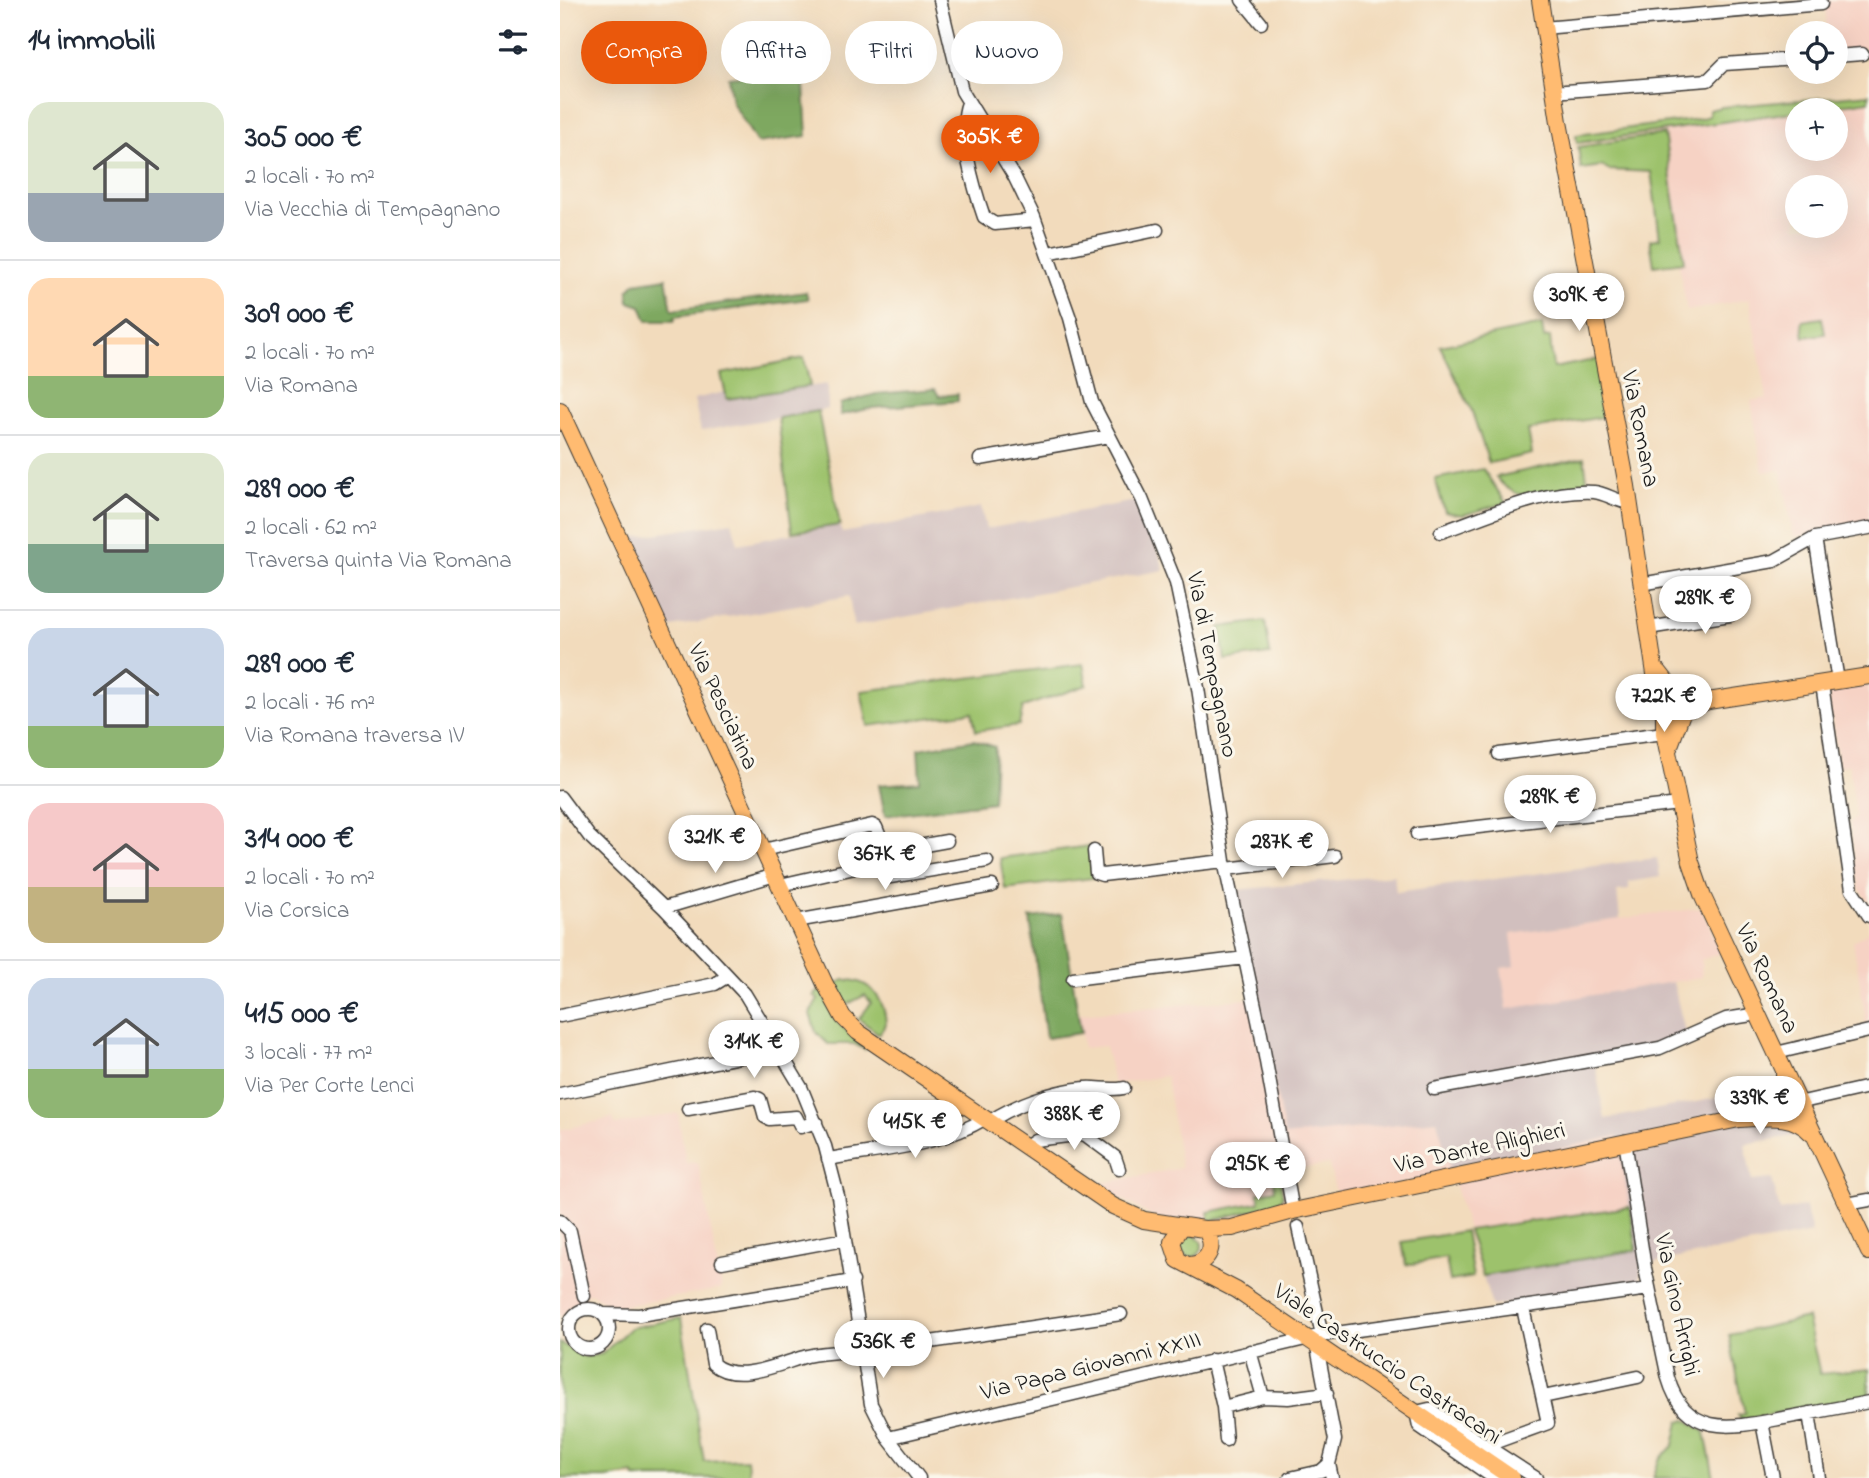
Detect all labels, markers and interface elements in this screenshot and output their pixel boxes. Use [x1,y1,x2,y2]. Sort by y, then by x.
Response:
text: 14 immobili [28,20,156,64]
chip: Compra [581,21,707,84]
chip: Affitta [721,21,831,84]
chip: Filtri [845,21,937,84]
chip: Nuovo [951,21,1063,84]
map controls [1785,21,1848,238]
button: locate [1785,21,1848,84]
icon: filters [494,23,532,61]
button: + [1785,98,1848,161]
pin: 305K € [933,116,1047,175]
text: 305 000 € [245,117,362,161]
text: 305K € [957,121,1023,154]
icon: home [84,130,168,214]
text: 2 locali · 70 m² [245,161,375,194]
button: − [1785,175,1848,238]
text: Via Vecchia di Tempagnano [245,194,501,227]
pin: 309K € [1522,274,1636,333]
text: 309K € [1549,279,1609,312]
text: 309 000 € [245,293,354,337]
icon: home [84,306,168,390]
text: 2 locali · 70 m² [245,337,375,370]
street label: Via Romana [1610,367,1667,490]
text: Via Romana [245,370,358,403]
text: 289 000 € [245,468,355,512]
icon: home [84,481,168,565]
text: 2 locali · 62 m² [245,512,377,545]
text: Traversa quinta Via Romana [245,545,512,578]
street label: Via di Tempagnano [1176,568,1246,761]
pin: 289K € [1648,576,1762,636]
text: 289K € [1675,582,1735,615]
street label: Via Pesciatina [677,637,767,776]
text: 289 000 € [245,643,355,687]
icon: home [84,656,168,740]
pin: 722K € [1607,674,1721,734]
text: 722K € [1631,680,1697,713]
text: 2 locali · 76 m² [245,687,375,720]
text: Via Romana traversa IV [245,720,464,753]
pin: 289K € [1493,776,1607,835]
text: 289K € [1520,781,1580,814]
pin: 321K € [658,816,772,875]
text: 314 000 € [245,818,354,862]
pin: 287K € [1225,820,1339,880]
text: 321K € [684,821,746,854]
text: 287K € [1251,826,1313,859]
icon: home [84,831,168,915]
pin: 367K € [828,832,942,892]
text: 367K € [854,838,916,871]
text: 2 locali · 70 m² [245,862,375,895]
text: Via Corsica [245,895,349,928]
street label: Via Romana [1725,917,1807,1040]
text: 415 000 € [245,993,359,1037]
icon: home [84,1006,168,1090]
pin: 314K € [697,1020,811,1080]
text: 314K € [724,1026,784,1059]
text: 3 locali · 77 m² [245,1037,373,1070]
text: Via Per Corte Lenci [245,1070,414,1103]
pin: 339K € [1703,1076,1817,1136]
text: 339K € [1731,1082,1789,1115]
pin: 388K € [1017,1092,1131,1152]
text: 388K € [1044,1098,1104,1131]
pin: 415K € [858,1100,972,1160]
text: 415K € [884,1106,946,1139]
street label: Via Dante Alighieri [1390,1114,1569,1184]
pin: 295K € [1201,1142,1315,1202]
text: 295K € [1226,1148,1290,1181]
street label: Via Gino Arrighi [1644,1229,1708,1380]
street label: Viale Castruccio Castracani [1265,1275,1508,1455]
pin: 536K € [826,1320,940,1380]
street label: Via Papa Giovanni XXIII [976,1323,1205,1412]
text: 536K € [850,1326,916,1359]

